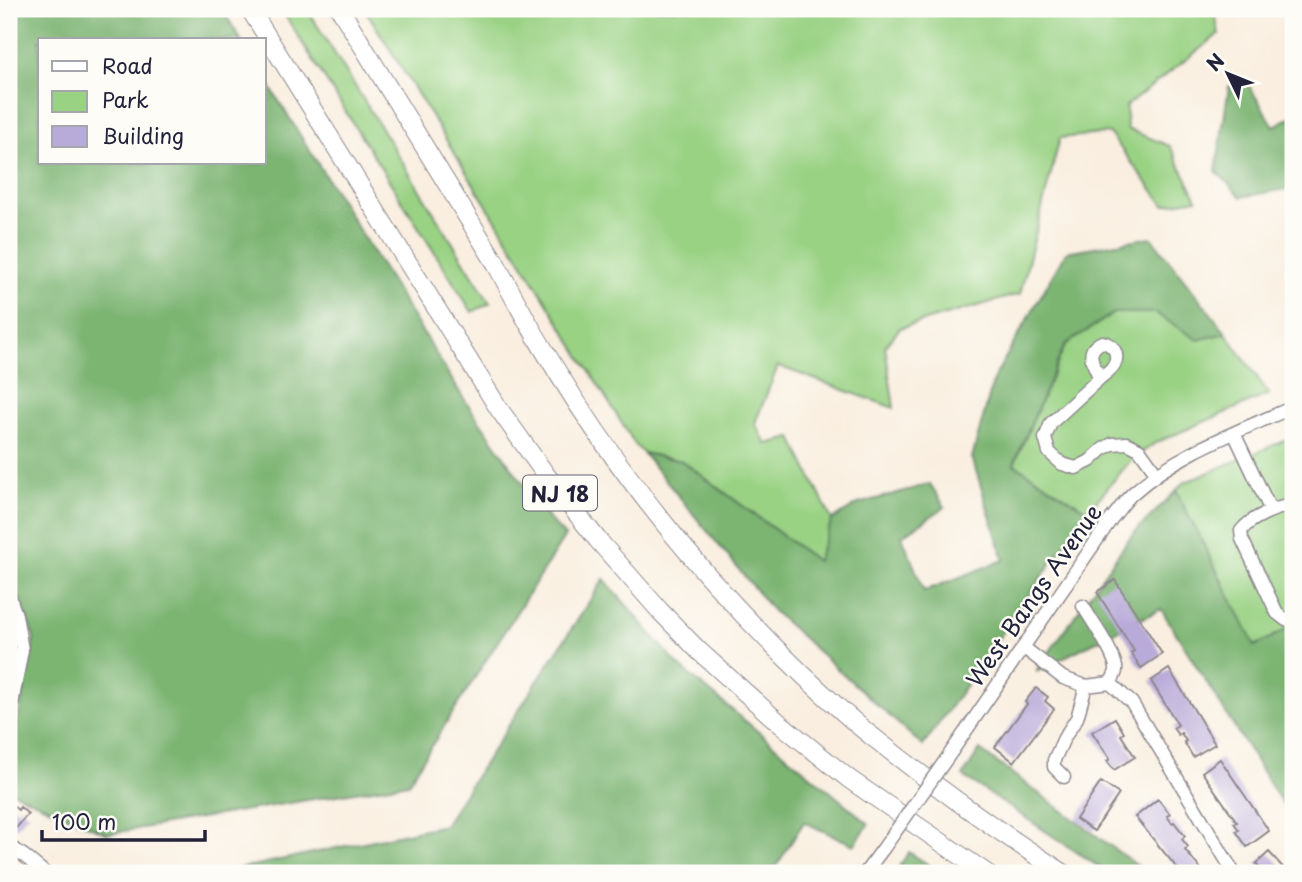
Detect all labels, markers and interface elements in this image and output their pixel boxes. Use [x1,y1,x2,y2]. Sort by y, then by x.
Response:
legend [38,38,266,164]
north arrow [1194,38,1264,108]
text: N [1199,47,1230,77]
text: Road [102,49,153,81]
text: Park [102,83,149,115]
text: Building [102,119,184,151]
road number: NJ 18 [523,476,597,510]
street label: West Bangs Avenue [957,496,1109,694]
scale bar [42,798,205,842]
text: 100 m [52,805,116,837]

